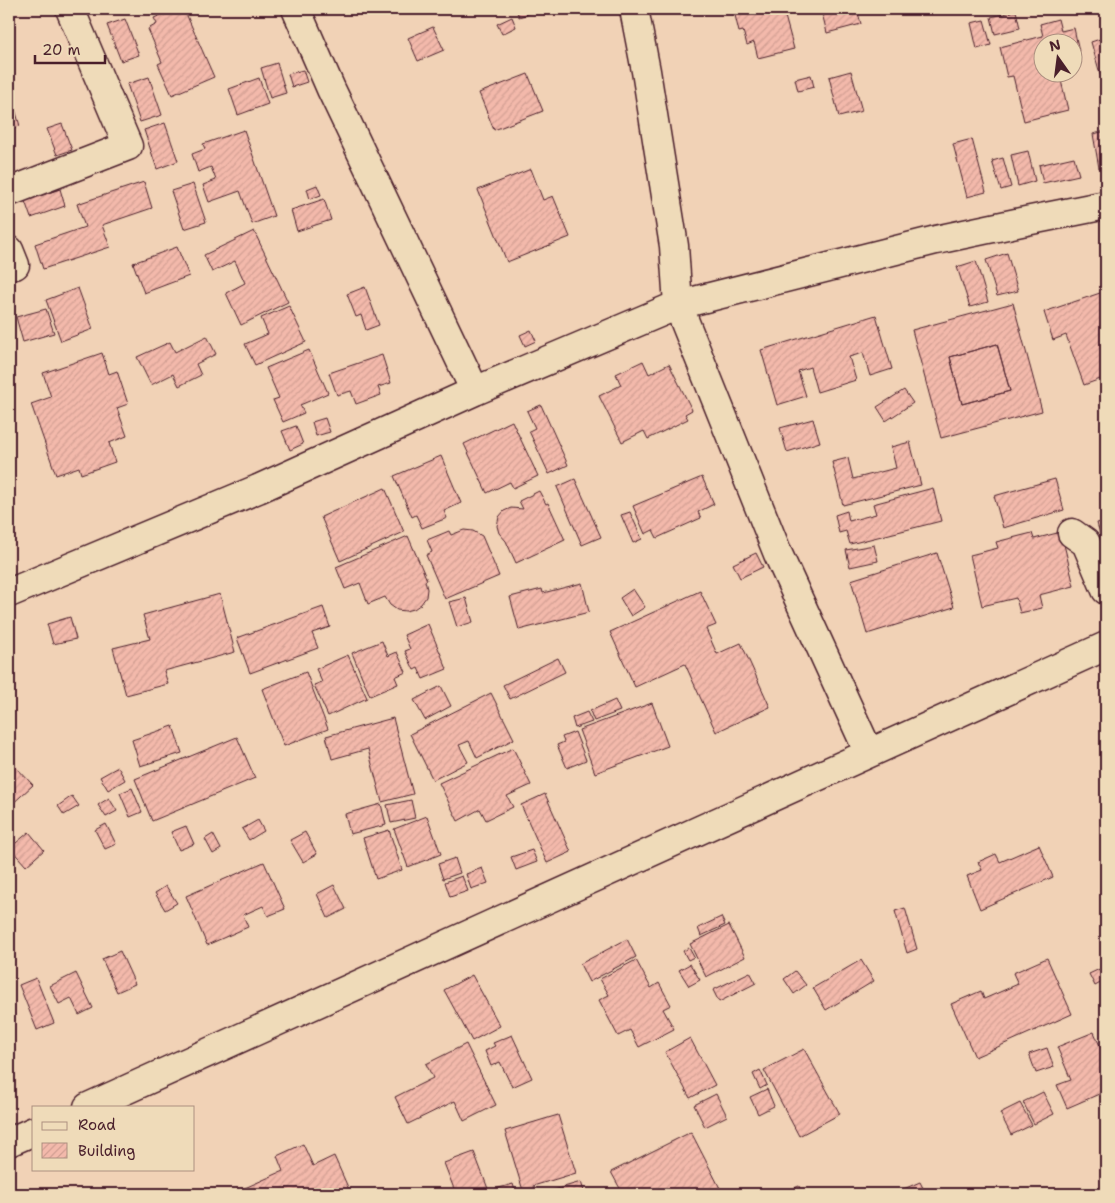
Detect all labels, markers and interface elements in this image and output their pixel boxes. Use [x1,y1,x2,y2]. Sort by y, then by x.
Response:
scale bar [35,32,105,64]
north arrow [1032,32,1082,82]
text: N [1047,35,1062,55]
text: 20 m [42,40,81,60]
legend [32,1106,195,1170]
text: Road [78,1115,116,1135]
text: Building [78,1141,135,1161]

